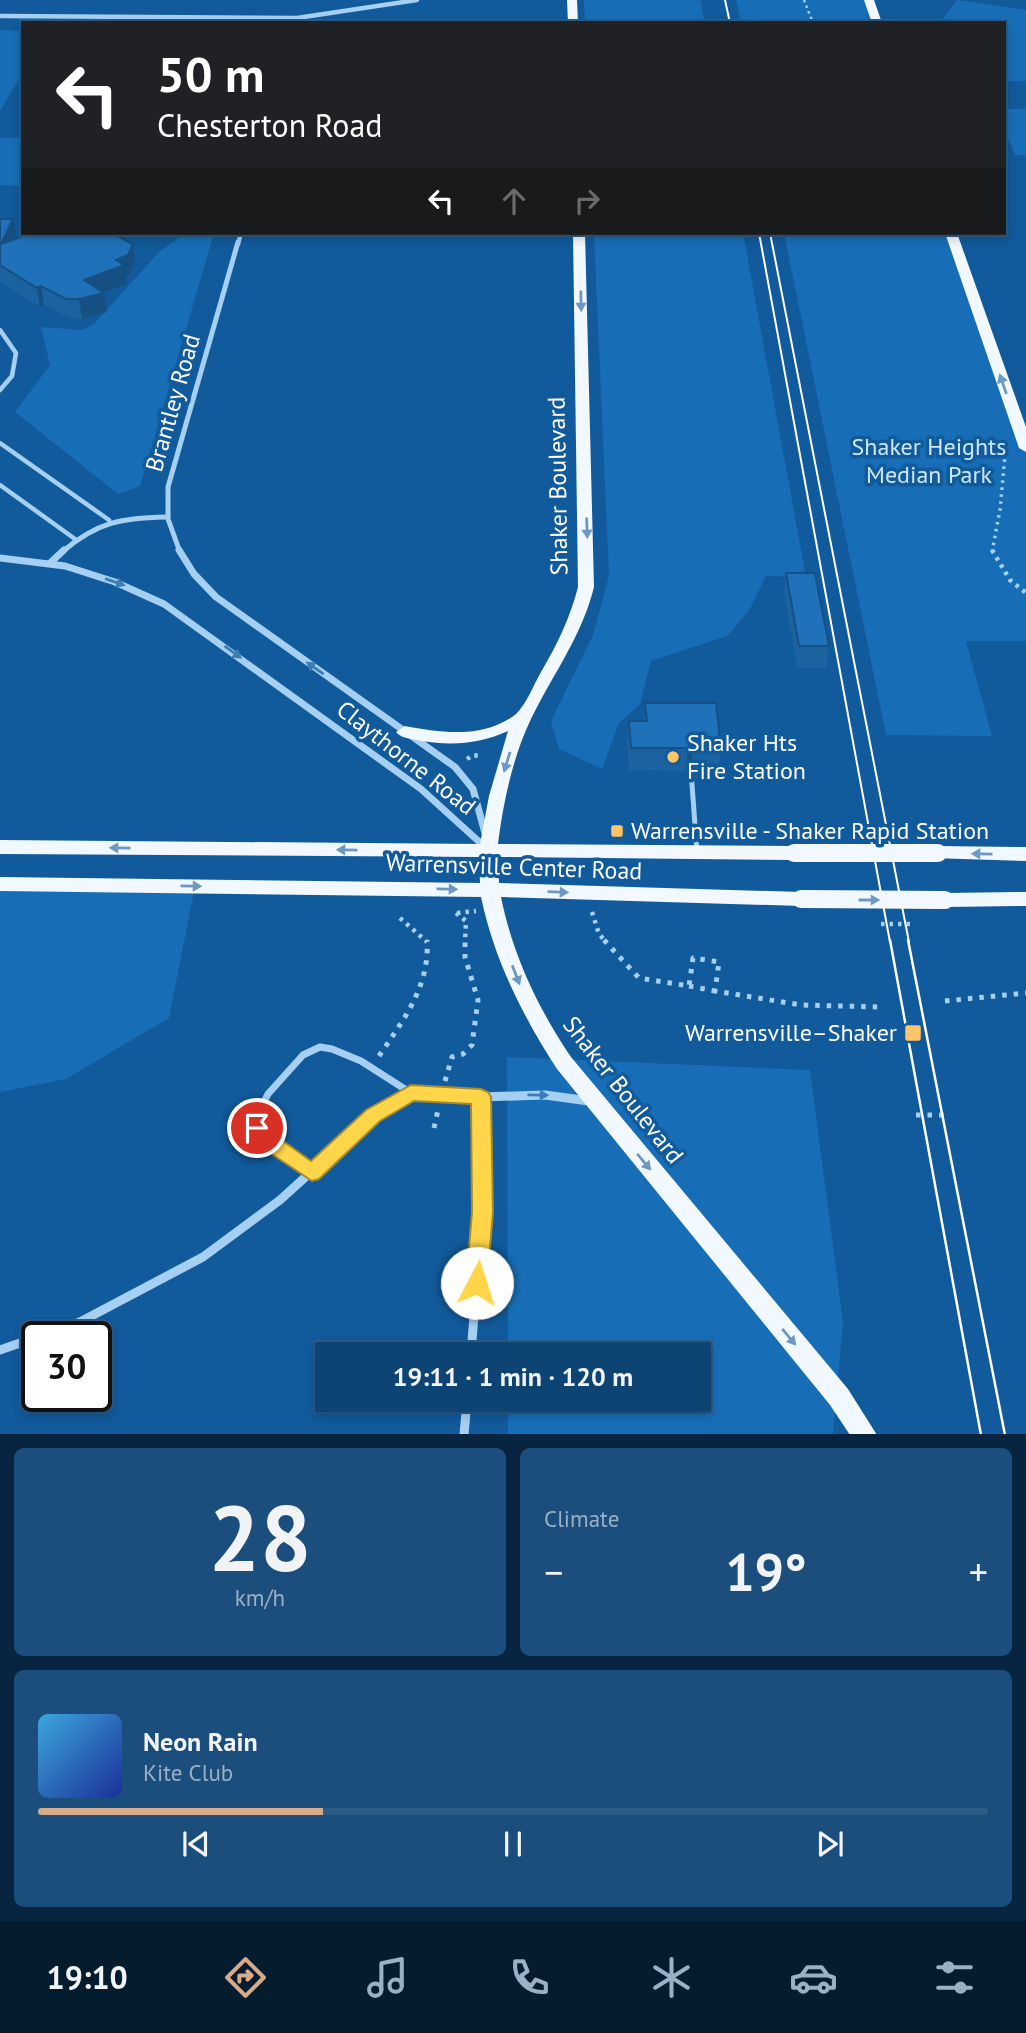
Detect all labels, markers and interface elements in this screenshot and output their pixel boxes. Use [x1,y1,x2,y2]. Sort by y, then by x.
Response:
text: 50 m [157,42,264,106]
icon: left [42,49,133,140]
text: Chesterton Road [157,104,383,146]
icon: left [422,182,460,220]
icon: ahead [495,182,533,220]
icon: right [568,182,606,220]
one-way arrow [575,290,586,312]
street label: Brantley Road [138,331,207,475]
one-way arrow [997,373,1008,394]
street label: Shaker Boulevard [540,396,575,576]
park label: Shaker Heights Median Park [852,431,1006,490]
one-way arrow [581,518,593,540]
one-way arrow [104,577,125,588]
one-way arrow [224,645,242,659]
one-way arrow [306,661,324,675]
street label: Claythorne Road [330,693,482,822]
place label: Shaker Hts Fire Station [687,727,806,786]
marker: Shaker Hts Fire Station [665,749,681,765]
one-way arrow [502,752,512,773]
place label: Warrensville - Shaker Rapid Station [631,815,989,846]
marker: Warrensville - Shaker Rapid Station [609,823,625,839]
one-way arrow [108,842,130,854]
one-way arrow [336,844,358,856]
street label: Warrensville Center Road [385,847,643,886]
one-way arrow [971,848,993,860]
one-way arrow [180,880,202,892]
one-way arrow [436,884,458,895]
one-way arrow [547,887,569,898]
one-way arrow [858,894,880,906]
one-way arrow [511,964,522,985]
street label: Shaker Boulevard [556,1010,691,1170]
place label: Warrensville–Shaker [685,1017,897,1048]
marker: Warrensville–Shaker [903,1023,923,1043]
one-way arrow [527,1089,549,1101]
pin [227,1098,287,1158]
icon: arrive [238,1109,276,1147]
one-way arrow [636,1153,651,1170]
position arrow [440,1246,514,1320]
speed limit sign: 30 [21,1321,112,1412]
one-way arrow [781,1328,796,1345]
text: 19:11 · 1 min · 120 m [393,1360,633,1393]
text: 28 [208,1478,312,1596]
text: Climate [544,1504,619,1533]
text: 19° [725,1538,807,1605]
text: − [544,1547,563,1596]
text: + [969,1547,988,1596]
text: km/h [235,1583,285,1612]
text: Neon Rain [143,1725,258,1758]
text: Kite Club [143,1758,233,1787]
icon: previous [177,1825,215,1863]
icon: pause [494,1825,532,1863]
icon: next [811,1825,849,1863]
icon: directions [221,1953,270,2002]
icon: music [363,1953,412,2002]
icon: phone [505,1953,554,2002]
icon: climate [647,1953,696,2002]
icon: car [789,1953,838,2002]
icon: filters [930,1953,979,2002]
text: 19:10 [46,1956,128,1998]

